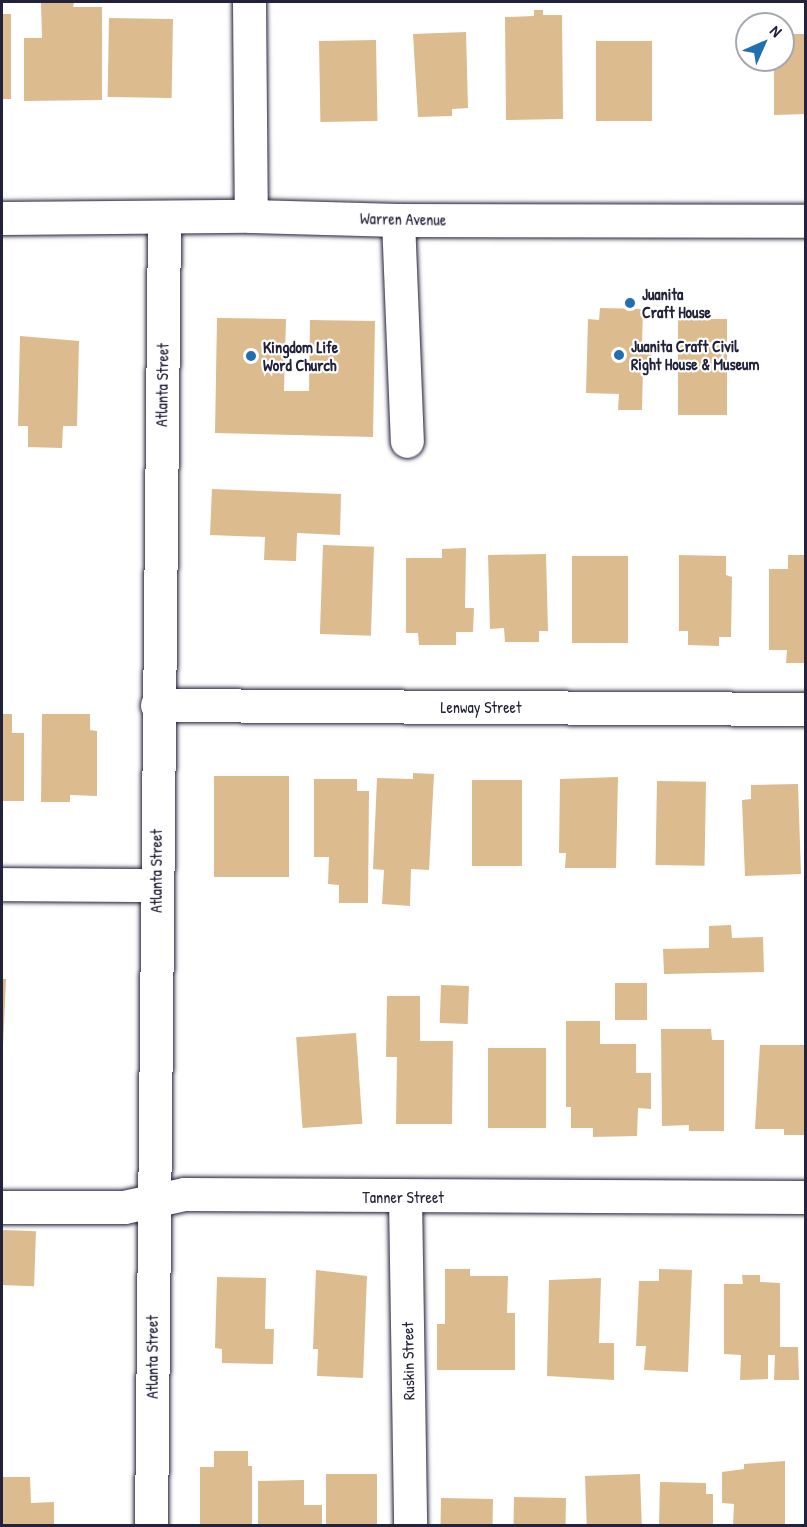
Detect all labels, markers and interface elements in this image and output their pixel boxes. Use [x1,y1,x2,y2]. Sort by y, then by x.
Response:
north arrow [735,12,795,72]
text: N [766,20,787,41]
street label: Warren Avenue [360,209,446,229]
place label: Juanita Craft House [642,284,711,322]
marker: Juanita Craft House [623,296,637,310]
place label: Juanita Craft Civil Right House & Museum [631,336,759,374]
place label: Kingdom Life Word Church [263,337,338,375]
street label: Atlanta Street [152,343,172,427]
marker: Juanita Craft Civil Right House & Museum [612,348,626,362]
marker: Kingdom Life Word Church [244,349,258,363]
street label: Lenway Street [441,697,521,717]
street label: Atlanta Street [146,829,166,913]
street label: Tanner Street [362,1187,444,1207]
street label: Atlanta Street [142,1315,162,1399]
street label: Ruskin Street [398,1322,418,1400]

